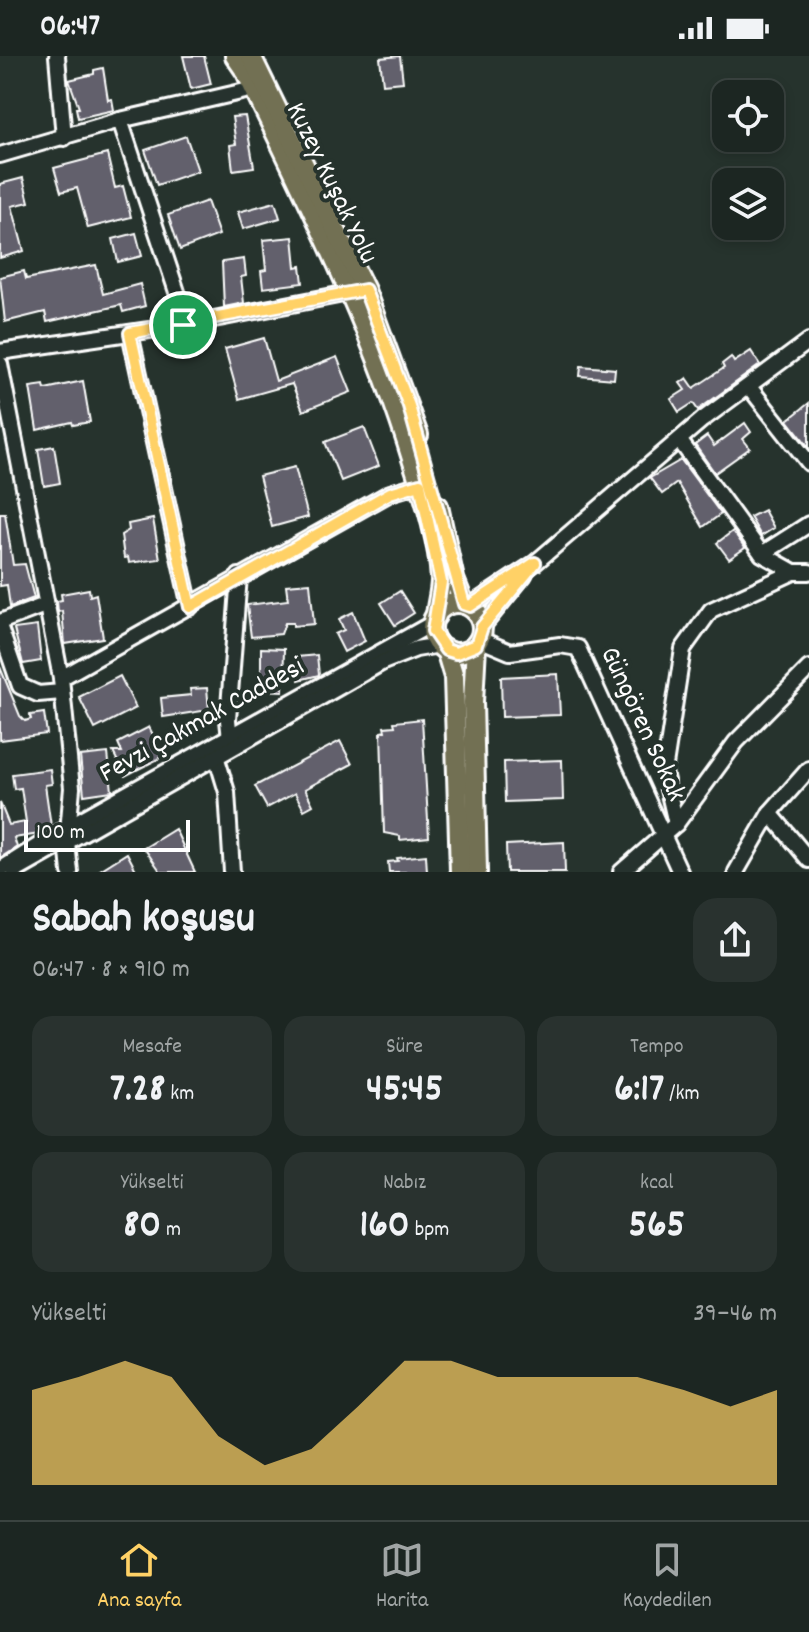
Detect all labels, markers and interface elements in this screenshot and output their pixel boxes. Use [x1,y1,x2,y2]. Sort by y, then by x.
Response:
text: 06:47 [40,7,100,50]
map controls [712,80,784,240]
button: locate [712,80,784,152]
street label: Kuzey Kuşak Yolu [274,96,386,272]
button: layers [712,168,784,240]
pin [149,291,217,359]
icon: arrive [161,303,205,347]
street label: Güngören Sokak [588,641,694,809]
street label: Fevzi Çakmak Caddesi [93,649,313,795]
scale bar [24,816,190,852]
text: 100 m [36,818,85,849]
text: Sabah koşusu [32,890,255,953]
button: share [693,898,777,982]
text: 06:47 · 8 × 910 m [32,952,190,989]
text: Mesafe [122,1032,182,1063]
text: Süre [386,1032,423,1063]
text: Tempo [630,1032,684,1063]
text: 7.28 [110,1063,165,1120]
text: 45:45 [366,1063,443,1120]
text: 6:17 [614,1063,664,1120]
text: km [165,1079,195,1110]
text: /km [664,1079,700,1110]
text: Yükselti [121,1168,184,1199]
text: Nabız [383,1168,426,1199]
text: kcal [640,1168,674,1199]
text: 80 [123,1199,161,1256]
text: 160 [359,1199,410,1256]
text: 565 [629,1199,685,1256]
text: m [161,1215,181,1246]
text: bpm [410,1215,449,1246]
text: Yükselti [32,1296,106,1333]
text: 39–46 m [693,1296,777,1333]
tab: Ana sayfa [97,1538,181,1617]
tab: Harita [376,1538,428,1617]
tab: Kaydedilen [623,1538,712,1617]

